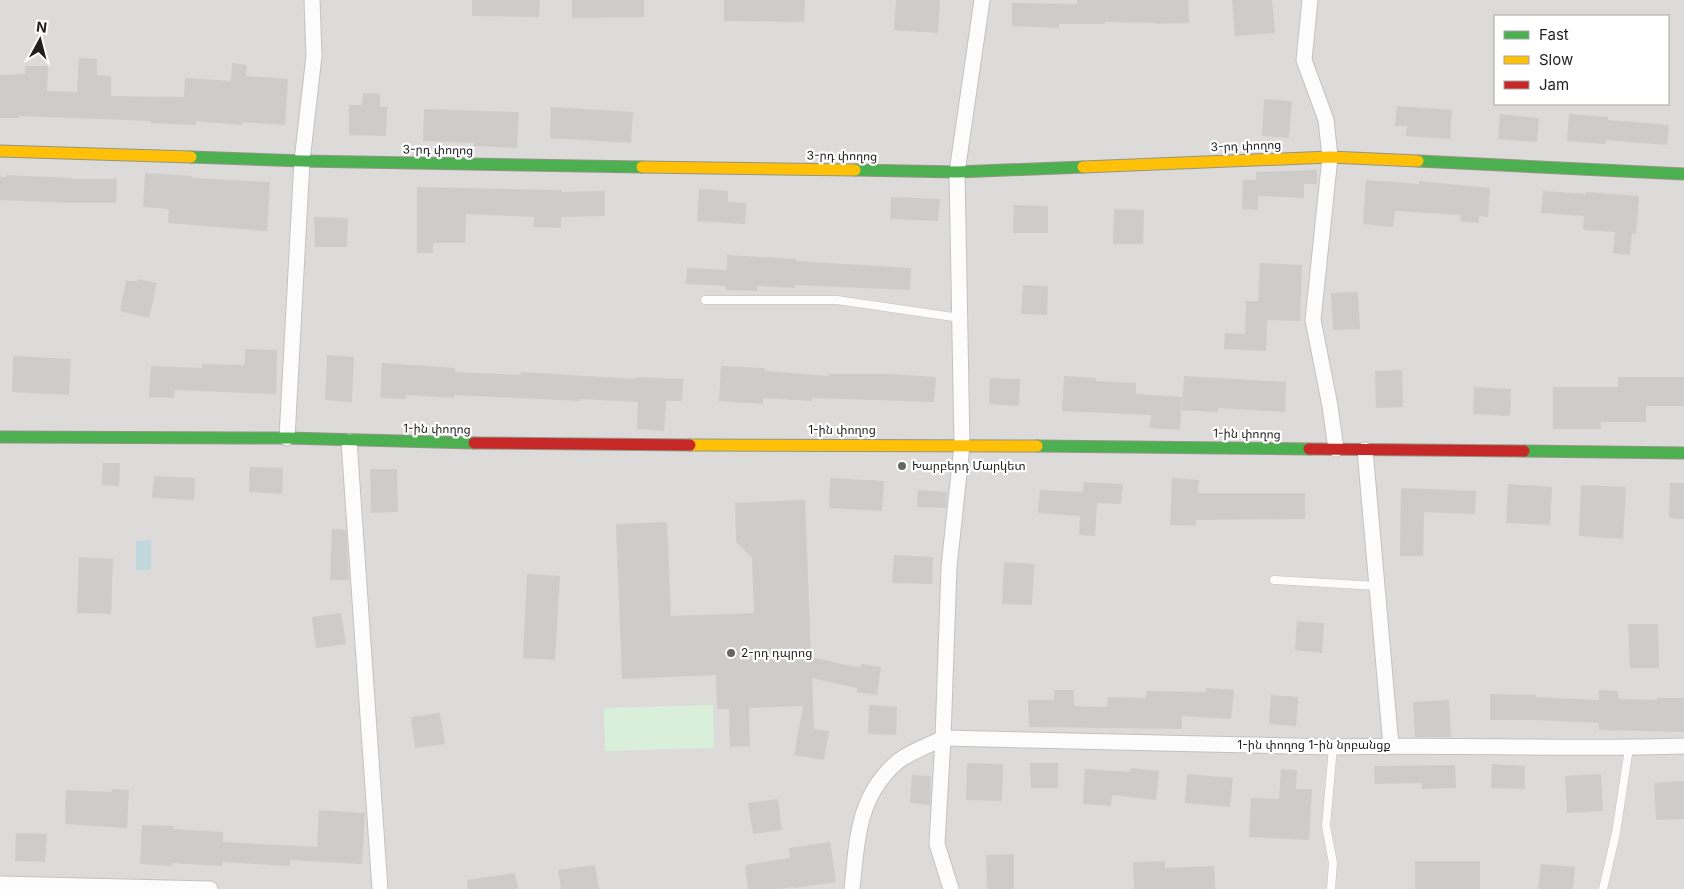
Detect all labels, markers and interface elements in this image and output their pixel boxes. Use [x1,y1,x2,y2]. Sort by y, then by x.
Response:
north arrow [15,15,65,65]
legend [1494,15,1669,105]
text: N [35,18,48,36]
text: Fast [1539,25,1569,44]
text: Slow [1539,50,1573,69]
text: Jam [1539,75,1569,94]
street label: 3-րդ փողոց [1210,137,1282,154]
street label: 3-րդ փողոց [403,141,474,158]
street label: 3-րդ փողոց [807,147,878,164]
street label: 1-ին փողոց [403,420,471,437]
street label: 1-ին փողոց [808,422,876,437]
street label: 1-ին փողոց [1213,425,1281,442]
place label: Խարբերդ Մարկետ [912,458,1026,473]
marker: Խարբերդ Մարկետ [896,460,908,472]
place label: 2-րդ դպրոց [741,645,812,660]
marker: 2-րդ դպրոց [725,647,737,659]
street label: 1-ին փողոց 1-ին նրբանցք [1237,737,1391,752]

